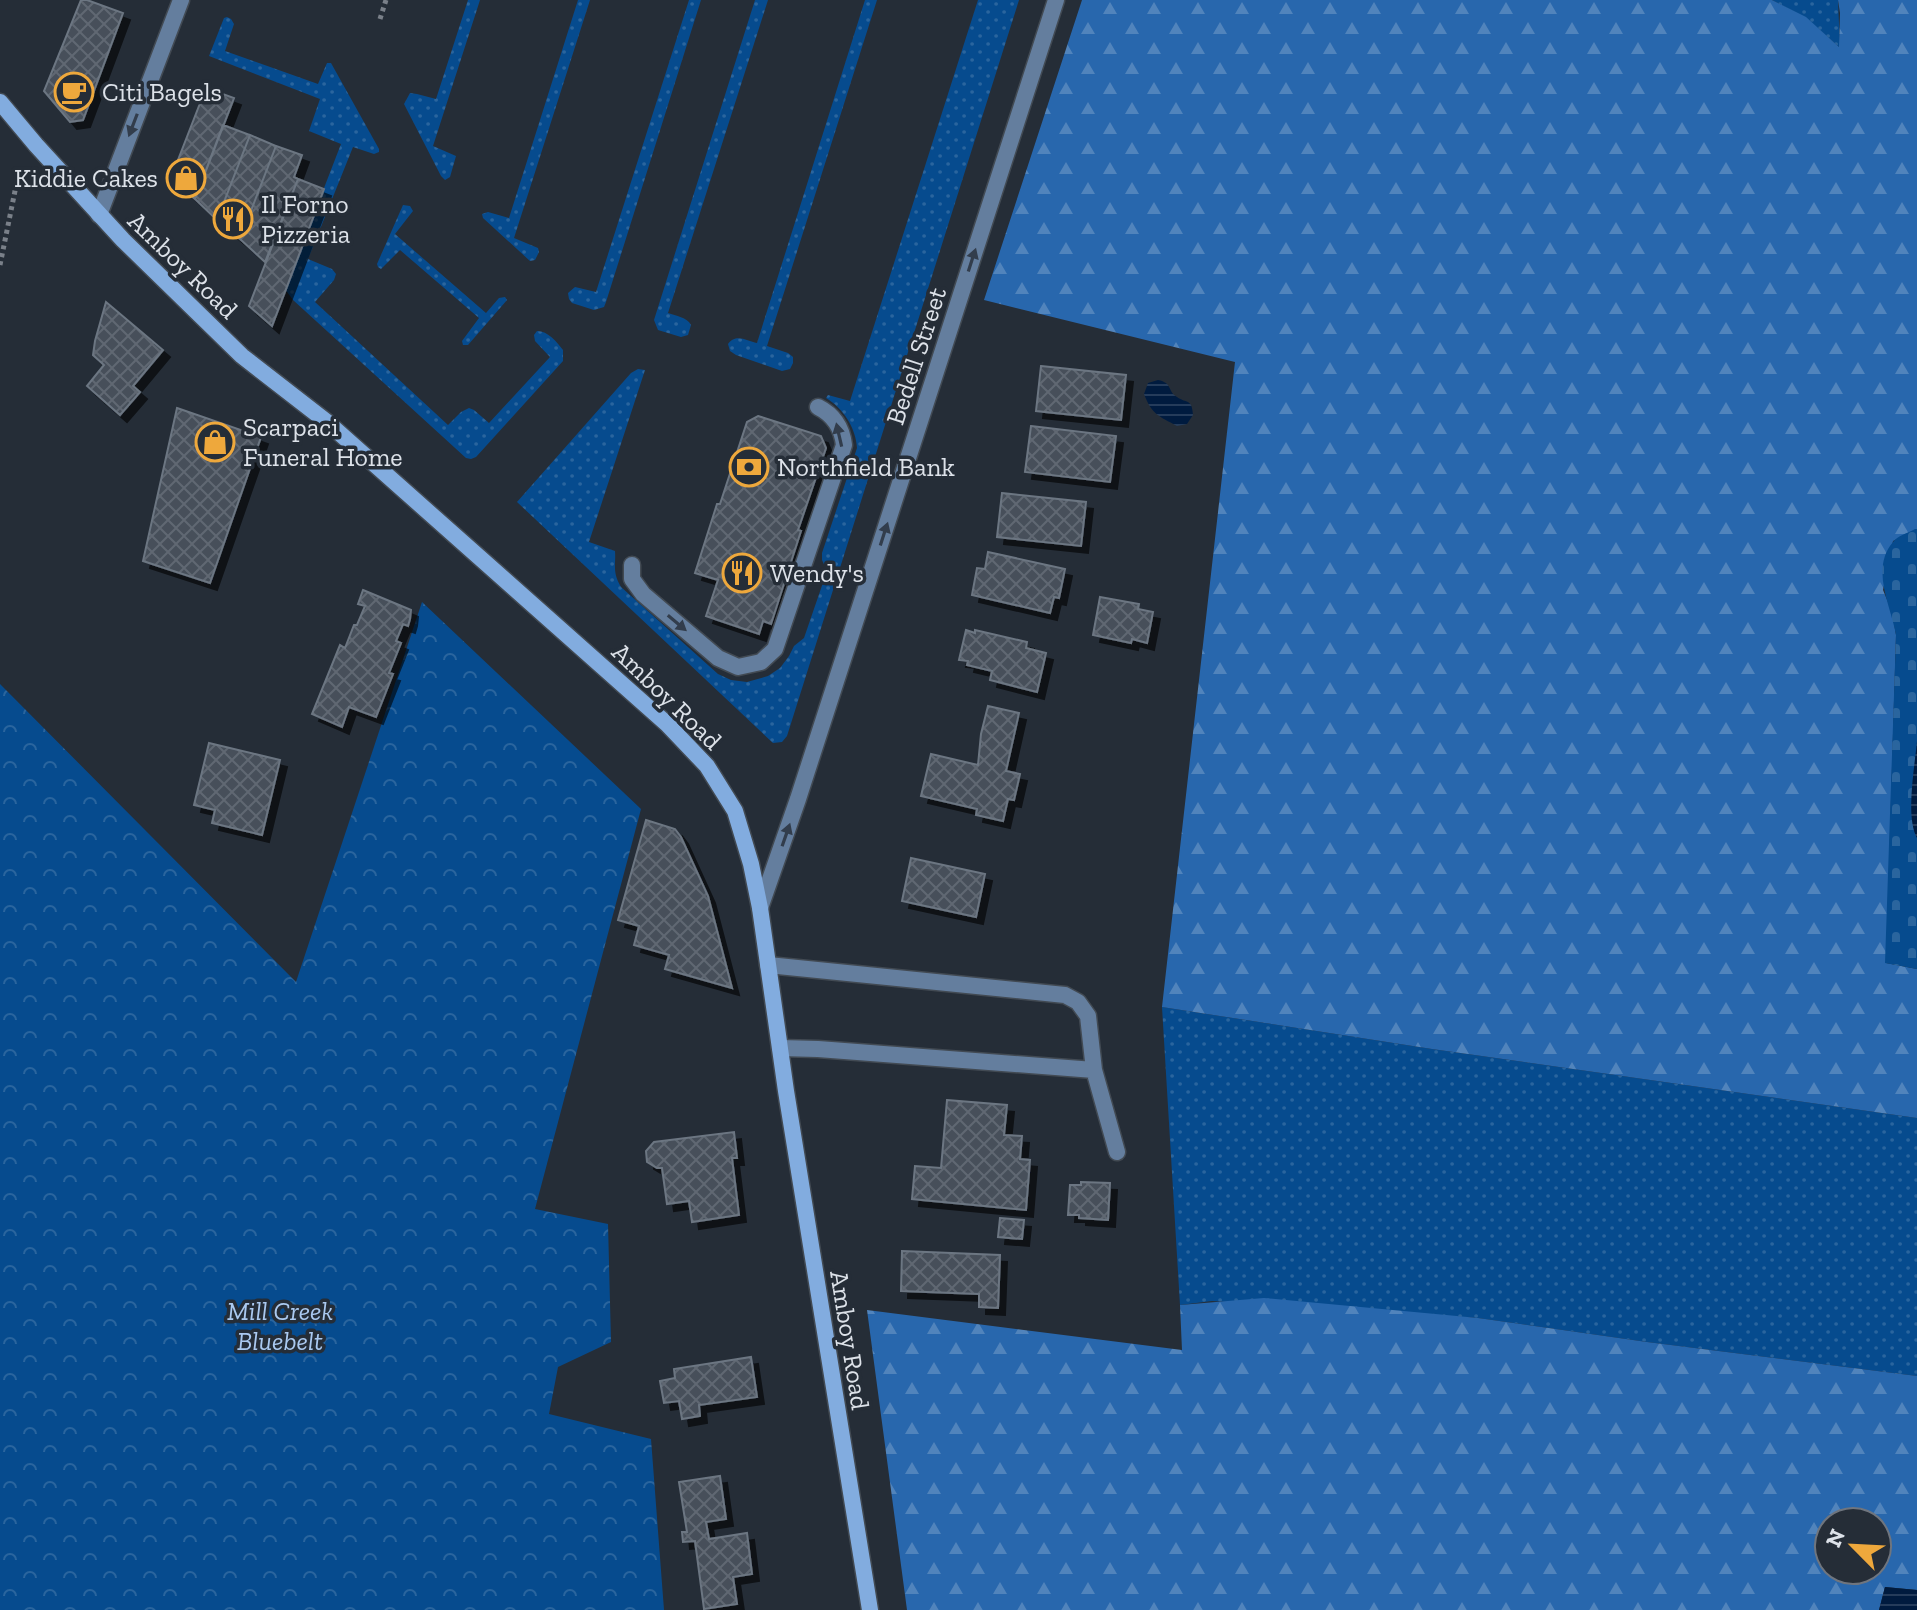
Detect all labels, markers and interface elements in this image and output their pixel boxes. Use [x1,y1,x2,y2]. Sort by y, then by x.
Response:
cafe icon: Citi Bagels [53,71,95,113]
place label: Citi Bagels [102,76,222,108]
one-way arrow [126,113,139,137]
shop icon: Kiddie Cakes [165,157,207,199]
place label: Kiddie Cakes [14,162,158,194]
place label: Il Forno Pizzeria [261,188,351,250]
restaurant icon: Il Forno Pizzeria [212,198,254,240]
street label: Amboy Road [121,205,245,325]
one-way arrow [967,248,979,272]
street label: Bedell Street [879,283,953,429]
place label: Scarpaci Funeral Home [243,411,403,473]
shop icon: Scarpaci Funeral Home [194,421,236,463]
one-way arrow [833,422,845,447]
bank icon: Northfield Bank [728,446,770,488]
place label: Northfield Bank [777,451,955,483]
one-way arrow [878,522,890,546]
restaurant icon: Wendy's [721,552,763,594]
place label: Wendy's [770,557,864,589]
one-way arrow [667,614,687,631]
street label: Amboy Road [605,636,729,756]
one-way arrow [780,822,792,846]
street label: Amboy Road [823,1268,877,1412]
park label: Mill Creek Bluebelt [227,1295,333,1357]
north arrow [1813,1506,1893,1586]
text: N [1819,1525,1851,1551]

